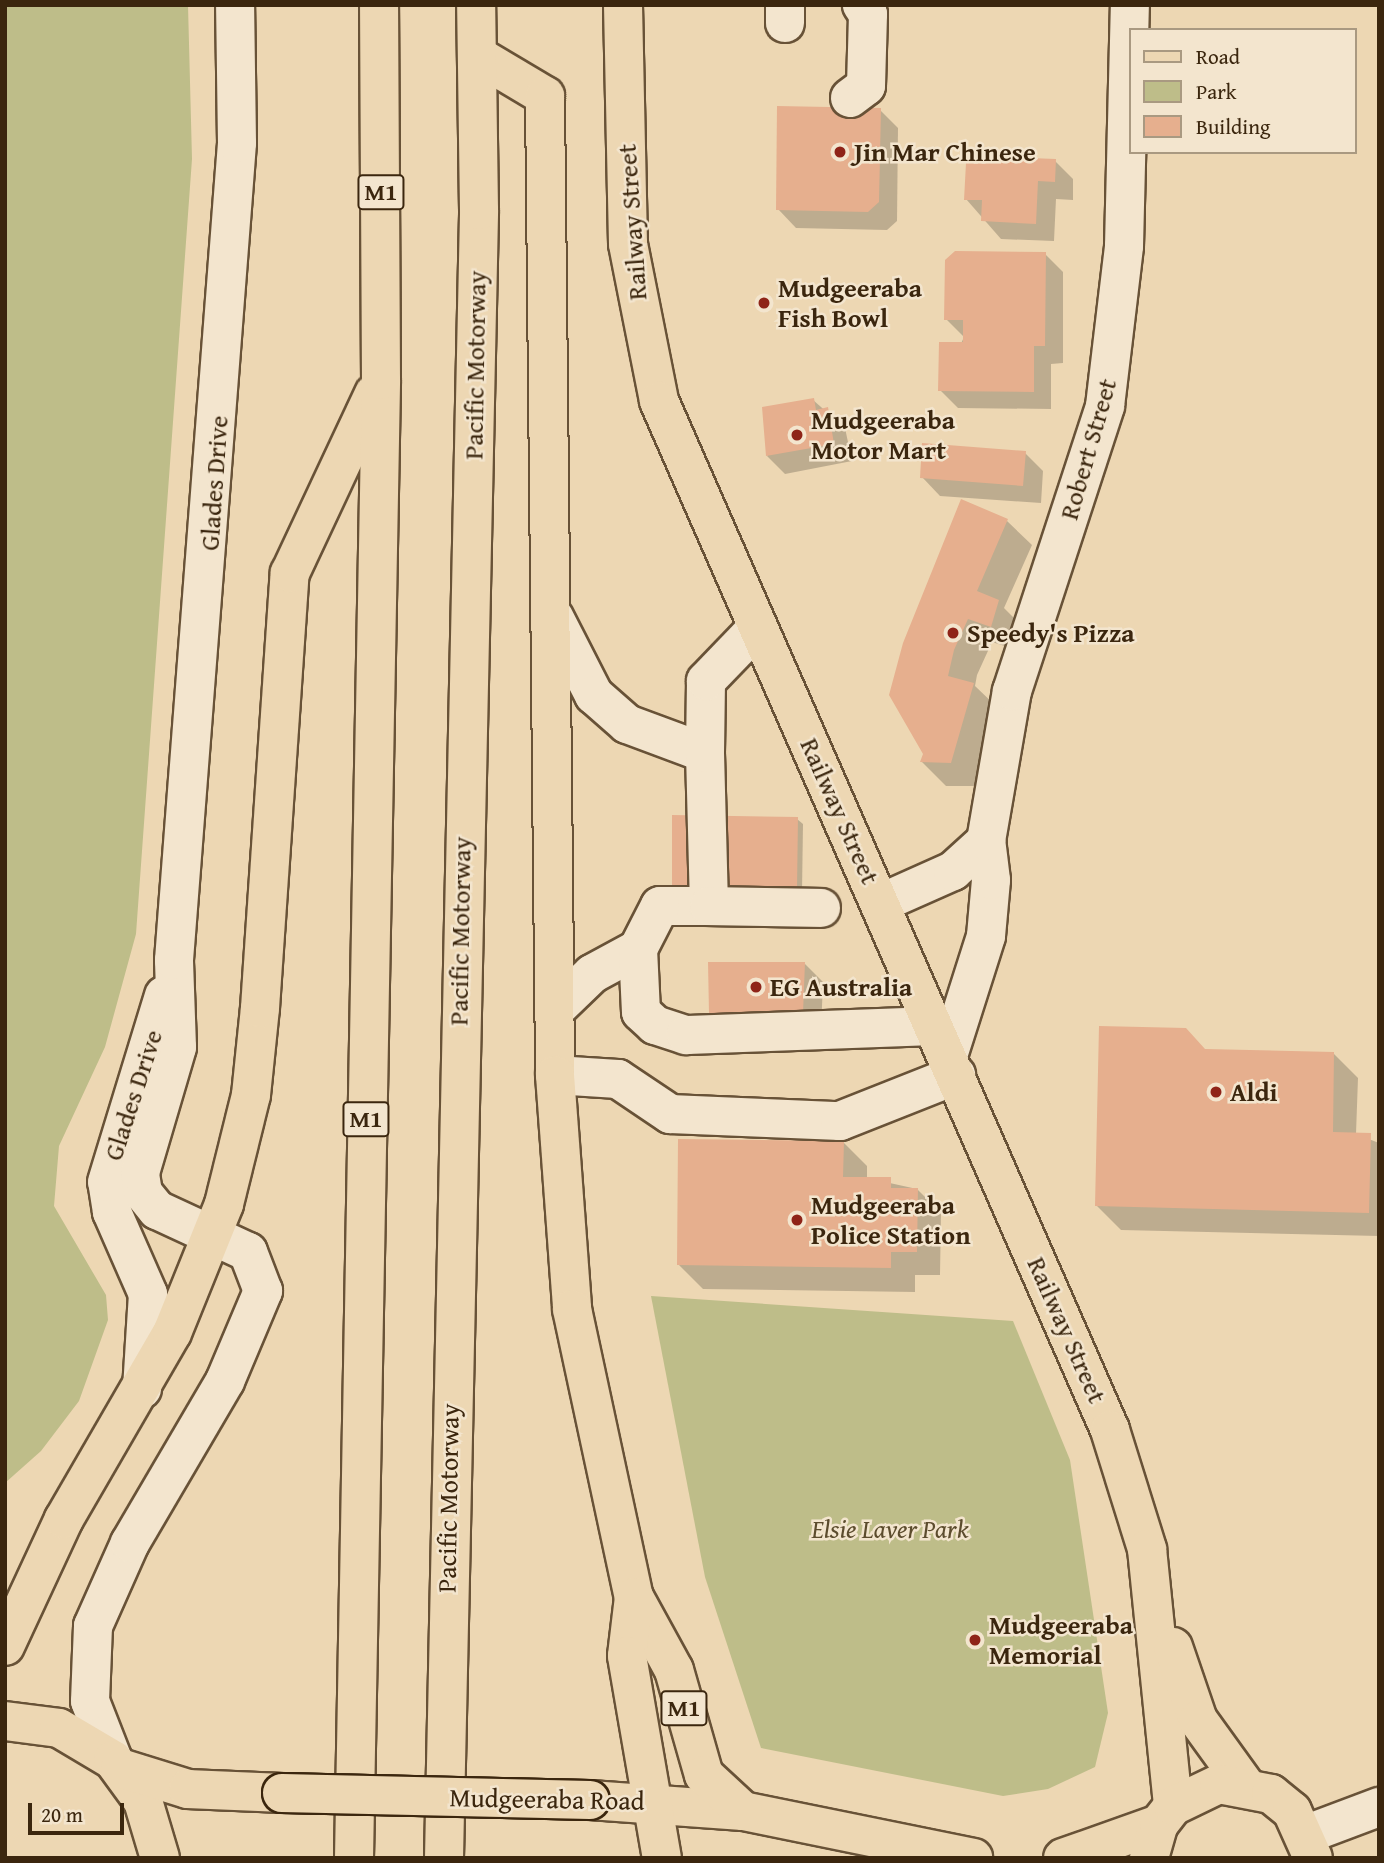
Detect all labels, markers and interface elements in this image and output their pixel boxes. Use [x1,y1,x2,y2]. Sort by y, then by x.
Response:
legend [1128,28,1356,154]
text: Road [1196,41,1240,72]
text: Park [1196,76,1237,107]
text: Building [1196,111,1270,142]
place label: Jin Mar Chinese [854,136,1036,168]
street label: Railway Street [611,143,653,301]
marker: Jin Mar Chinese [832,144,848,160]
road number: M1 [356,172,406,212]
street label: Pacific Motorway [458,270,492,460]
place label: Mudgeeraba Fish Bowl [778,272,922,334]
marker: Mudgeeraba Fish Bowl [756,295,772,311]
street label: Robert Street [1053,375,1123,523]
place label: Mudgeeraba Motor Mart [811,404,955,466]
street label: Glades Drive [194,414,234,552]
marker: Mudgeeraba Motor Mart [789,427,805,443]
place label: Speedy's Pizza [967,617,1135,649]
marker: Speedy's Pizza [945,625,961,641]
street label: Railway Street [794,733,886,889]
street label: Pacific Motorway [443,836,477,1026]
place label: EG Australia [770,971,912,1003]
marker: EG Australia [748,979,764,995]
street label: Glades Drive [97,1026,169,1164]
place label: Aldi [1230,1076,1278,1108]
marker: Aldi [1208,1084,1224,1100]
road number: M1 [342,1098,390,1140]
place label: Mudgeeraba Police Station [811,1189,970,1250]
marker: Mudgeeraba Police Station [789,1212,805,1228]
street label: Railway Street [1021,1252,1113,1408]
street label: Pacific Motorway [431,1403,465,1593]
park label: Elsie Laver Park [811,1513,969,1545]
place label: Mudgeeraba Memorial [989,1609,1133,1670]
marker: Mudgeeraba Memorial [967,1632,983,1648]
road number: M1 [660,1688,708,1728]
street label: Mudgeeraba Road [449,1782,645,1816]
scale bar [32,1790,128,1834]
text: 20 m [41,1799,83,1830]

